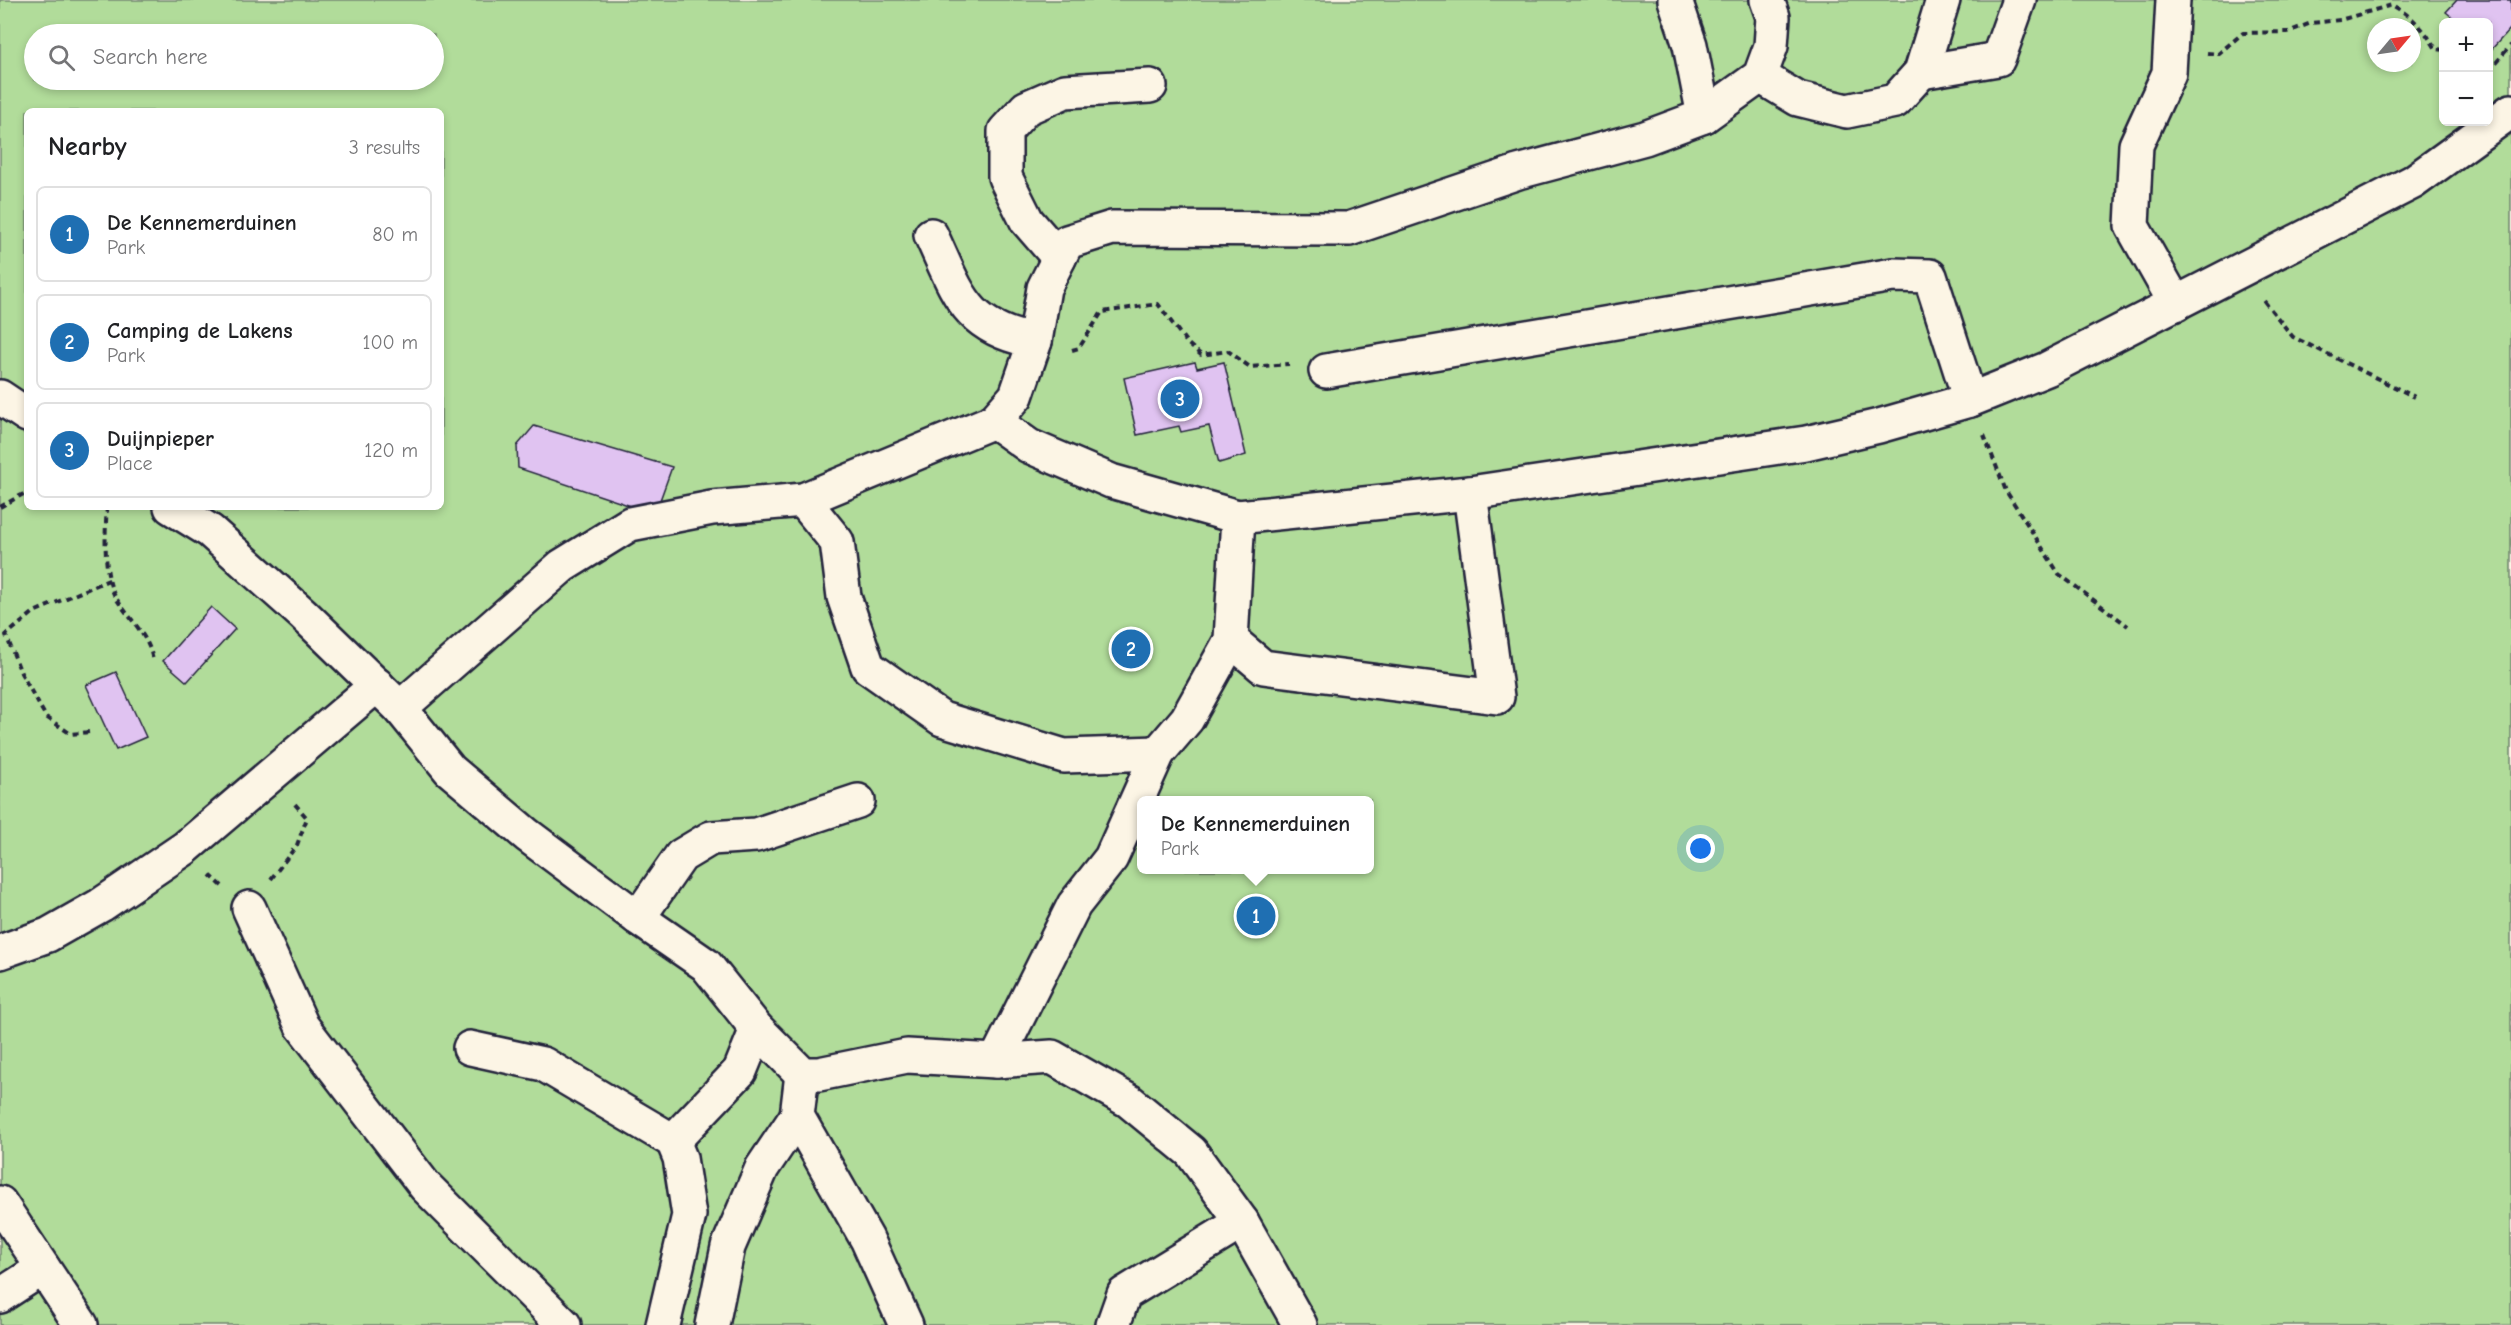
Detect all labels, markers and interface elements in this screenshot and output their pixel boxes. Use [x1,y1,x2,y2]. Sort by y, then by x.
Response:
north arrow [2367,18,2421,72]
map controls [2439,18,2493,126]
button: + [2439,18,2493,72]
search box [24,24,444,90]
icon: search [45,41,78,74]
text: Search here [93,44,208,70]
button: − [2439,72,2493,126]
text: Nearby [48,132,127,162]
text: 3 results [349,136,420,159]
text: De Kennemerduinen [107,210,297,236]
text: 1 [66,223,73,246]
text: 80 m [372,223,418,246]
text: Park [107,236,145,259]
text: Camping de Lakens [107,318,293,344]
text: 2 [65,331,74,354]
text: 100 m [363,331,418,354]
text: Park [107,344,145,367]
pin: 3 [1160,376,1200,422]
text: Duijnpieper [107,426,214,452]
text: 3 [65,439,74,462]
text: 120 m [364,439,418,462]
text: Place [107,452,153,475]
pin: 2 [1112,626,1150,672]
popup [1137,796,1374,874]
text: De Kennemerduinen [1161,811,1350,837]
your location [1686,834,1715,863]
text: Park [1161,837,1199,860]
pin: 1 [1236,894,1276,938]

